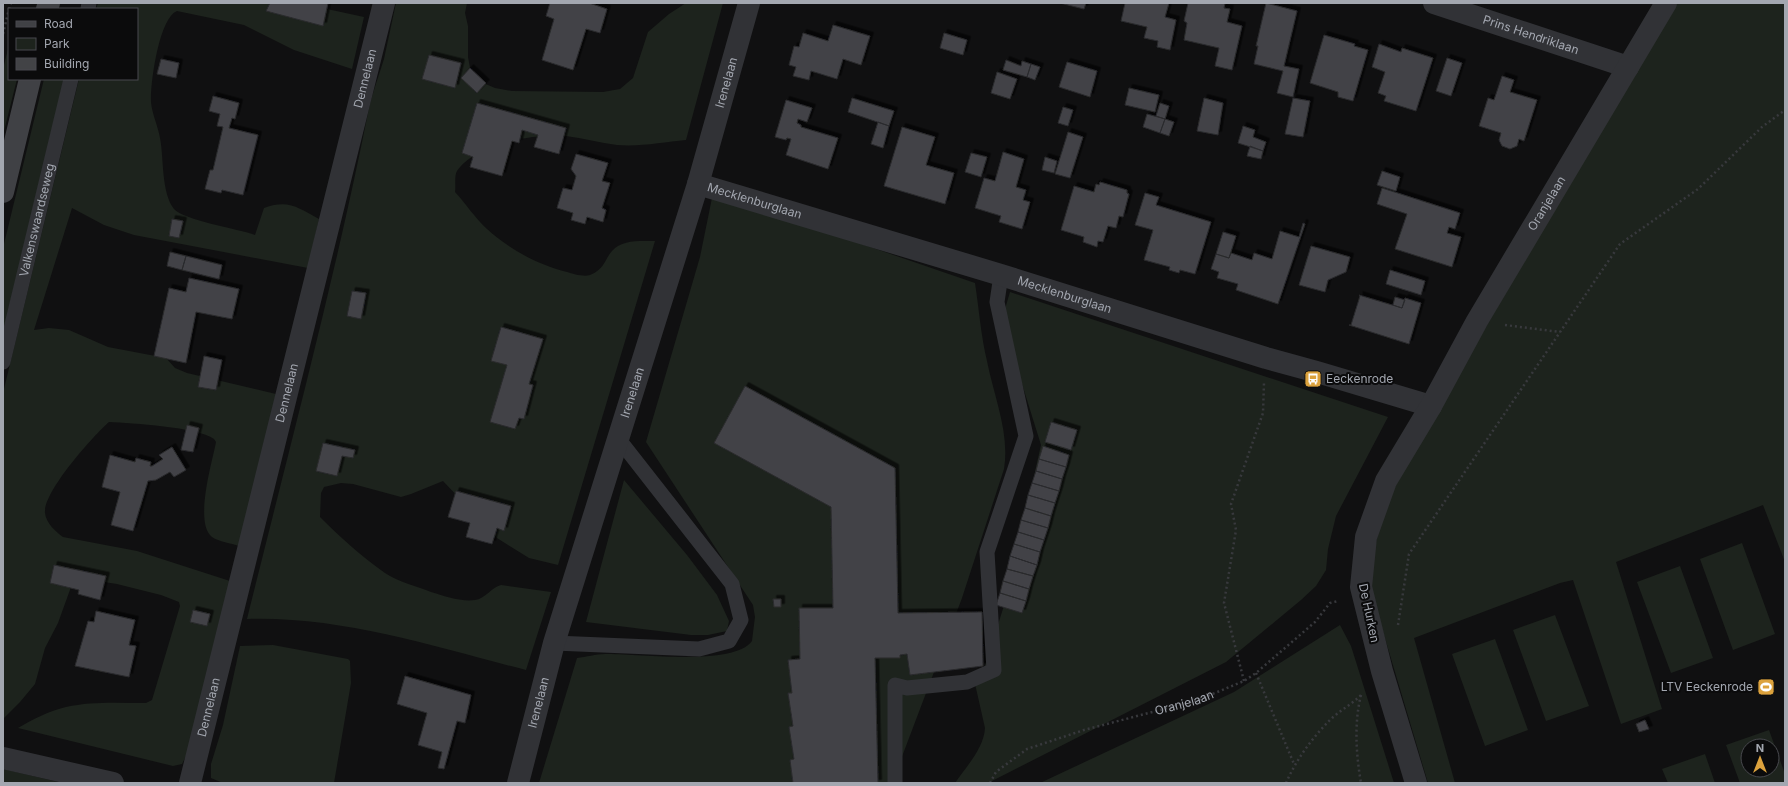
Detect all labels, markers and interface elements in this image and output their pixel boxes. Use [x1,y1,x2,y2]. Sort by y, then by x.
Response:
legend [8,8,138,80]
street label: Prins Hendriklaan [1481,12,1581,57]
text: Road [44,16,73,31]
text: Park [44,36,70,51]
street label: Dennelaan [350,47,379,109]
street label: Irenelaan [712,55,740,110]
text: Building [44,56,89,71]
street label: Valkenswaardseweg [16,162,57,278]
street label: Oranjelaan [1524,173,1568,233]
street label: Mecklenburglaan [706,179,804,222]
street label: Mecklenburglaan [1016,273,1114,316]
street label: Dennelaan [272,362,301,424]
street label: Irenelaan [617,365,647,420]
bus stop icon: Eeckenrode [1303,369,1323,389]
place label: Eeckenrode [1326,371,1393,386]
street label: De Hurken [1356,582,1383,644]
street label: Irenelaan [524,675,552,730]
street label: Dennelaan [194,676,223,738]
sports icon: LTV Eeckenrode [1756,677,1776,697]
place label: LTV Eeckenrode [1661,679,1753,694]
street label: Oranjelaan [1153,686,1216,718]
north arrow [1740,738,1780,778]
text: N [1756,741,1764,755]

